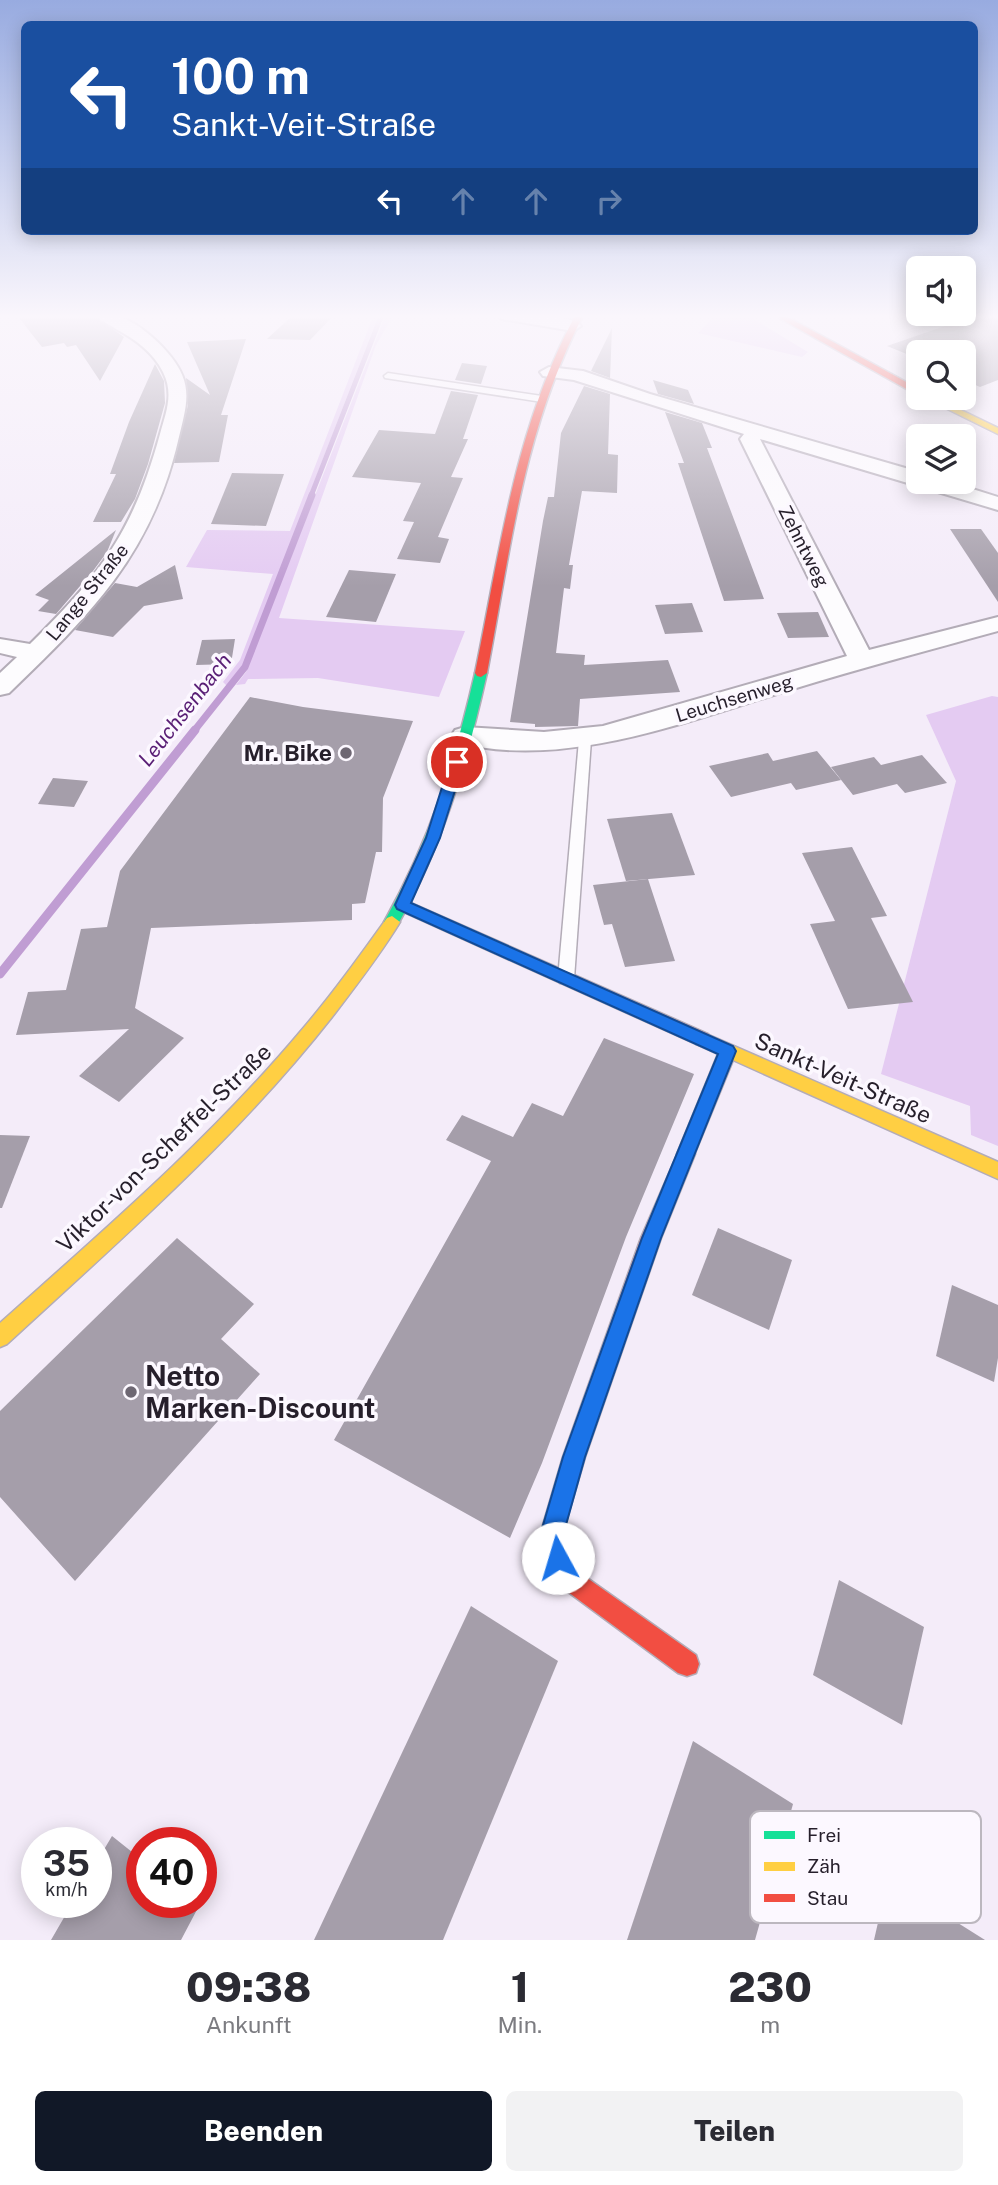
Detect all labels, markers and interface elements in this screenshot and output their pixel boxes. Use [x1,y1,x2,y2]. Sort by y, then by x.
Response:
text: 100 m [171,47,310,105]
icon: left [56,49,147,140]
text: Sankt-Veit-Straße [171,106,436,143]
icon: left [371,182,409,220]
icon: ahead [444,182,482,220]
icon: ahead [517,182,555,220]
icon: right [590,182,628,220]
map controls [906,256,976,494]
button: sound [906,256,976,326]
button: search [906,340,976,410]
button: layers [906,424,976,494]
street label: Zehntweg [774,502,834,591]
street label: Lange Straße [41,539,133,645]
water label: Leuchsenbach [133,648,236,771]
street label: Leuchsenweg [673,670,796,726]
pin [427,732,487,792]
place label: Mr. Bike [243,739,332,766]
icon: arrive [438,743,476,781]
marker: Mr. Bike [338,745,354,761]
street label: Sankt-Veit-Straße [751,1026,936,1129]
street label: Viktor-von-Scheffel-Straße [51,1038,277,1257]
place label: Netto Marken-Discount [145,1359,375,1424]
marker: Netto Marken-Discount [123,1384,139,1400]
position arrow [521,1521,595,1595]
legend [750,1811,981,1923]
text: Frei [807,1824,841,1846]
speed limit sign: 40 [126,1827,217,1918]
text: 35 [43,1843,90,1884]
text: Zäh [807,1855,841,1877]
text: km/h [45,1879,88,1900]
text: Stau [807,1887,848,1909]
text: 09:38 [186,1962,311,2011]
text: 1 [511,1962,529,2011]
text: 230 [728,1962,812,2011]
text: Ankunft [206,2011,292,2038]
text: Min. [498,2011,542,2038]
text: m [760,2011,780,2038]
button: Beenden [35,2091,492,2171]
button: Teilen [506,2091,963,2171]

